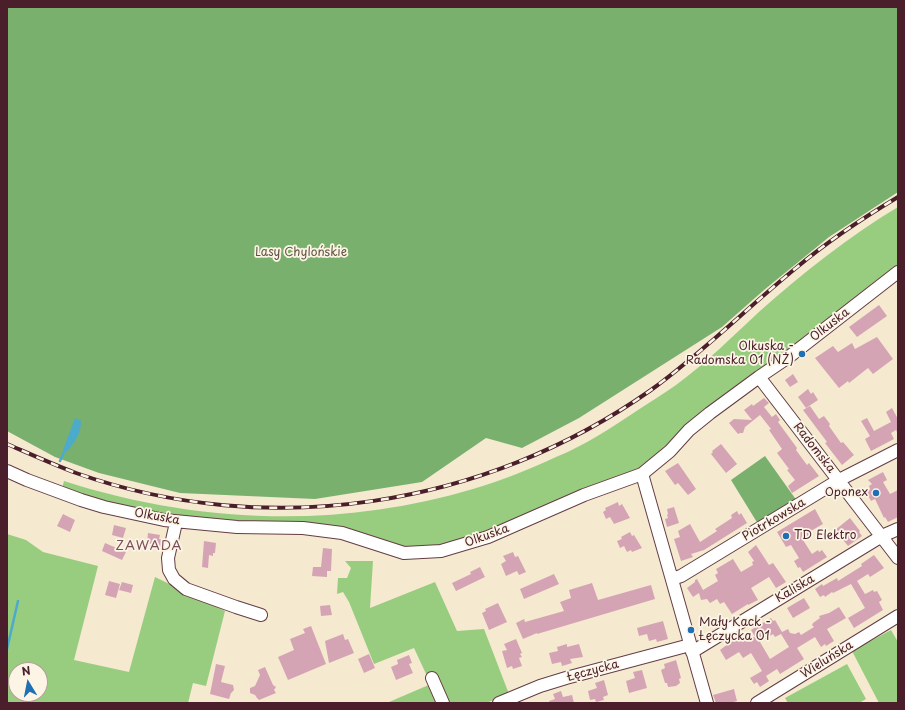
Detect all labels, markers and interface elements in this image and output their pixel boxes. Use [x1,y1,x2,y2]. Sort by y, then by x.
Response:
park label: Lasy Chylońskie [255,246,347,260]
street label: Olkuska [807,305,853,345]
place label: Olkuska - Radomska 01 (NŻ) [686,340,794,368]
marker: Olkuska - Radomska 01 (NŻ) [797,349,807,359]
street label: Radomska [790,420,838,476]
place label: Oponex [825,486,868,500]
marker: Oponex [871,488,881,498]
street label: Piotrkowska [740,495,808,545]
street label: Olkuska [133,506,181,528]
street label: Olkuska [463,521,511,551]
place label: TD Elektro [794,529,856,543]
marker: TD Elektro [781,531,791,541]
district label: ZAWADA [115,538,183,554]
street label: Kaliska [773,572,817,606]
place label: Mały Kack - Łęczycka 01 [699,616,771,644]
marker: Mały Kack - Łęczycka 01 [686,625,696,635]
street label: Wieluńska [798,638,856,682]
street label: Łęczycka [566,657,620,685]
north arrow [8,662,48,702]
text: N [20,662,32,680]

